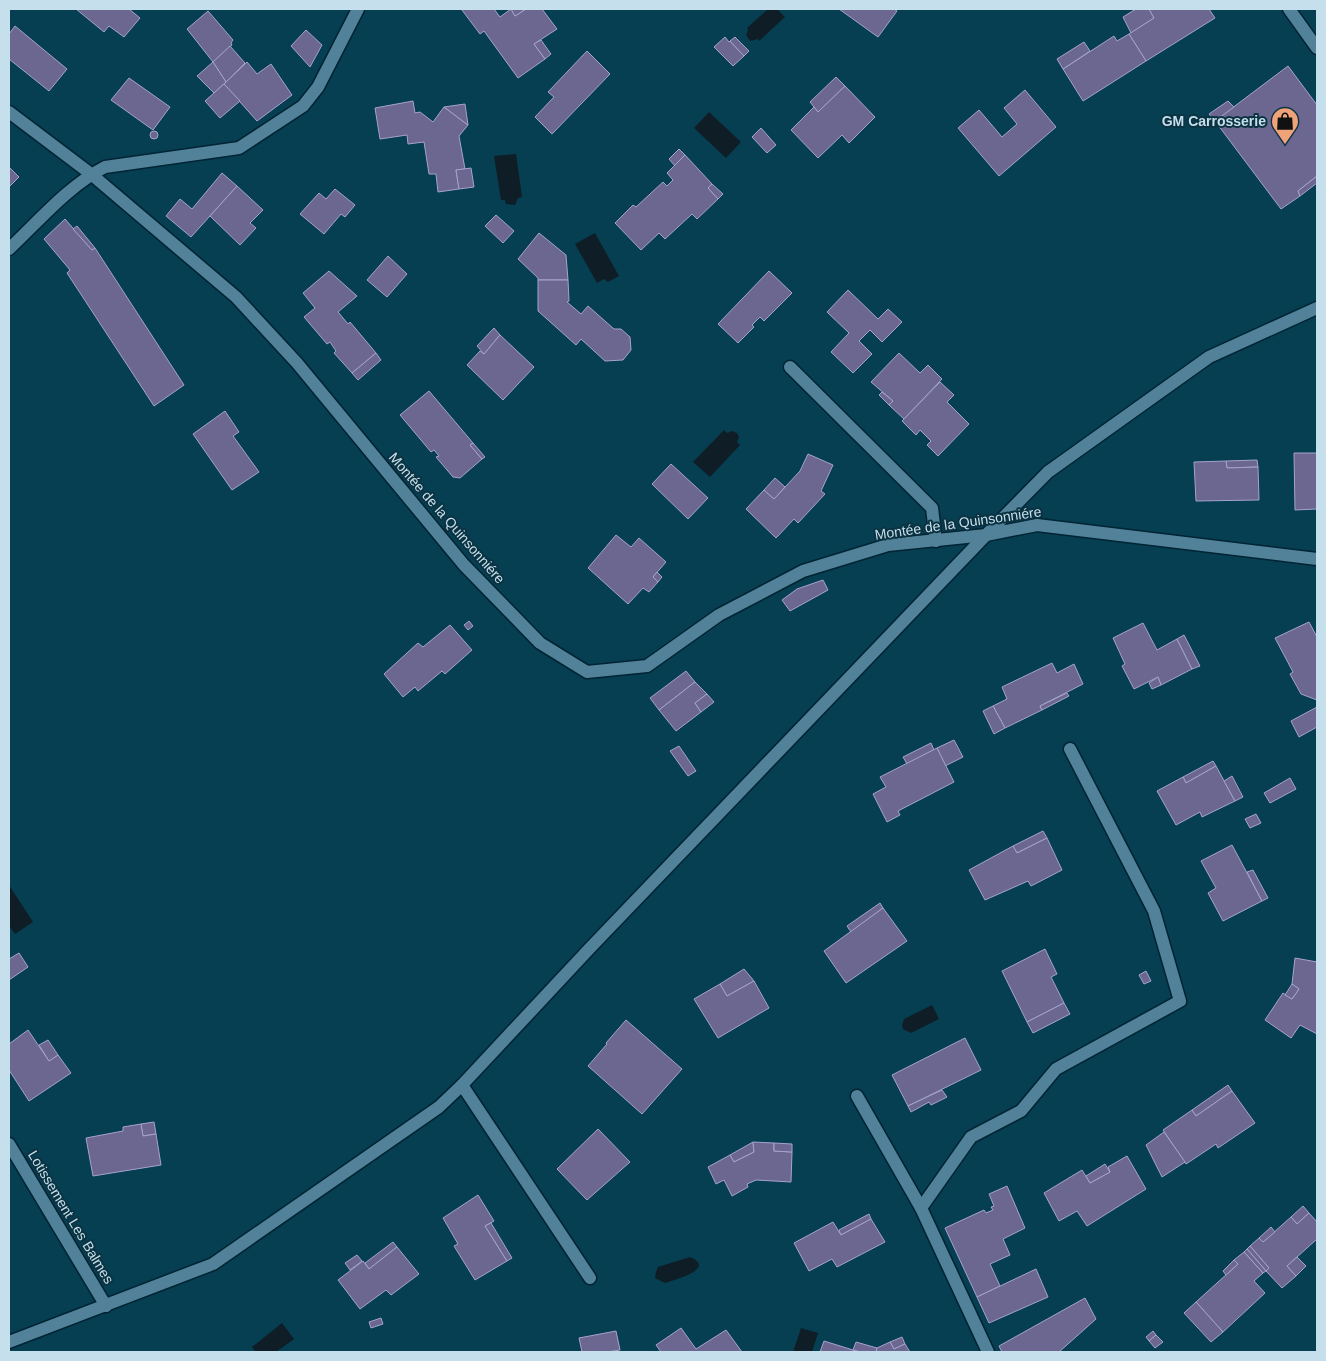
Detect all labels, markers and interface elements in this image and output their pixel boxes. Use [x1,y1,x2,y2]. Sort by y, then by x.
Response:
shop icon: GM Carrosserie [1270,106,1300,145]
place label: GM Carrosserie [1162,113,1266,129]
street label: Montée de la Quinsonniére [386,449,508,587]
street label: Montée de la Quinsonniére [874,503,1043,543]
street label: Lotissement Les Balmes [25,1148,117,1286]

